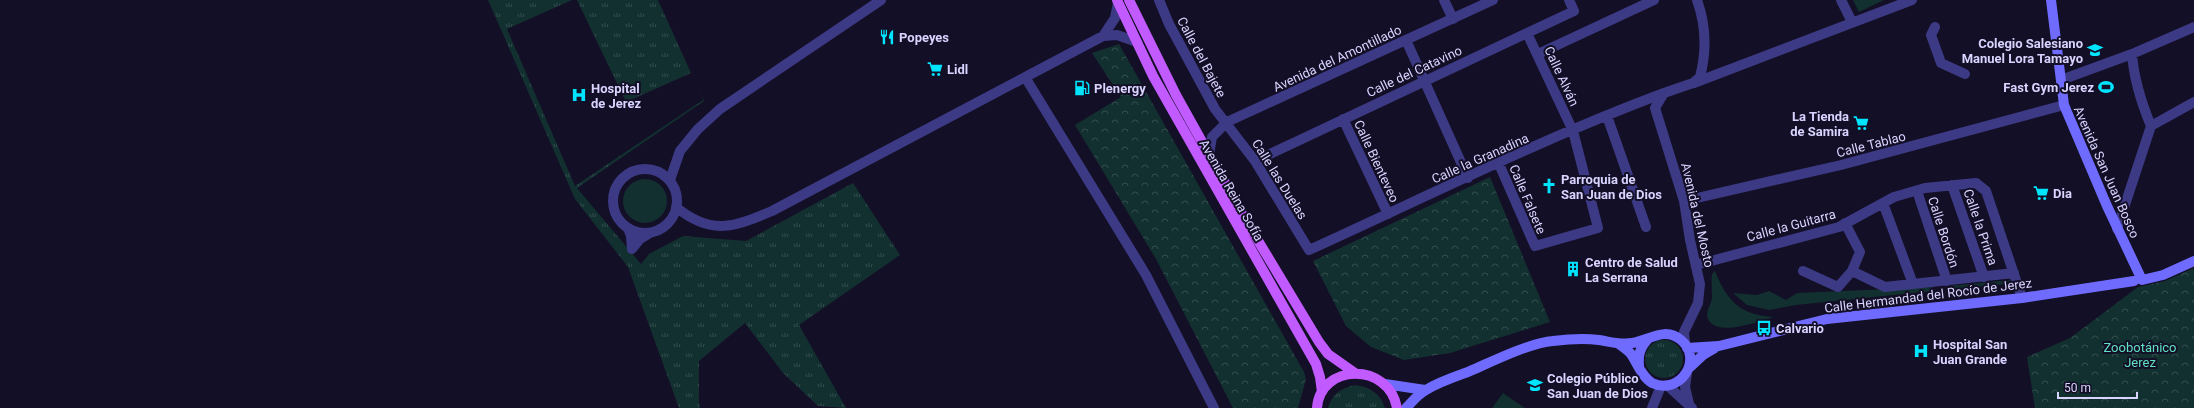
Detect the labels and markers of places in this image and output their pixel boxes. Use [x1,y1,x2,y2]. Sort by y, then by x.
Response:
restaurant icon: Popeyes [878,28,896,46]
place label: Popeyes [899,30,949,45]
place label: Colegio Salesiano Manuel Lora Tamayo [1962,36,2083,66]
school or university icon: Colegio Salesiano Manuel Lora Tamayo [2086,41,2104,59]
supermarket icon: Lidl [926,60,944,78]
place label: Lidl [947,62,968,77]
sports icon: Fast Gym Jerez [2097,78,2115,96]
fuel station icon: Plenergy [1073,79,1091,97]
place label: Fast Gym Jerez [2003,80,2094,95]
place label: Hospital de Jerez [591,81,642,111]
place label: Plenergy [1094,81,1146,96]
hospital icon: Hospital de Jerez [570,86,588,104]
place label: La Tienda de Samira [1790,109,1849,139]
supermarket icon: La Tienda de Samira [1852,114,1870,132]
place label: Parroquia de San Juan de Dios [1561,172,1662,202]
church icon: Parroquia de San Juan de Dios [1540,177,1558,195]
supermarket icon: Dia [2032,184,2050,202]
place label: Dia [2053,186,2072,201]
place label: Centro de Salud La Serrana [1585,255,1678,285]
building icon: Centro de Salud La Serrana [1564,260,1582,278]
bus stop icon: Calvario [1755,319,1773,337]
place label: Calvario [1776,321,1824,336]
place label: Hospital San Juan Grande [1933,337,2007,367]
hospital icon: Hospital San Juan Grande [1912,342,1930,360]
place label: Colegio Público San Juan de Dios [1547,371,1648,401]
school or university icon: Colegio Público San Juan de Dios [1526,376,1544,394]

